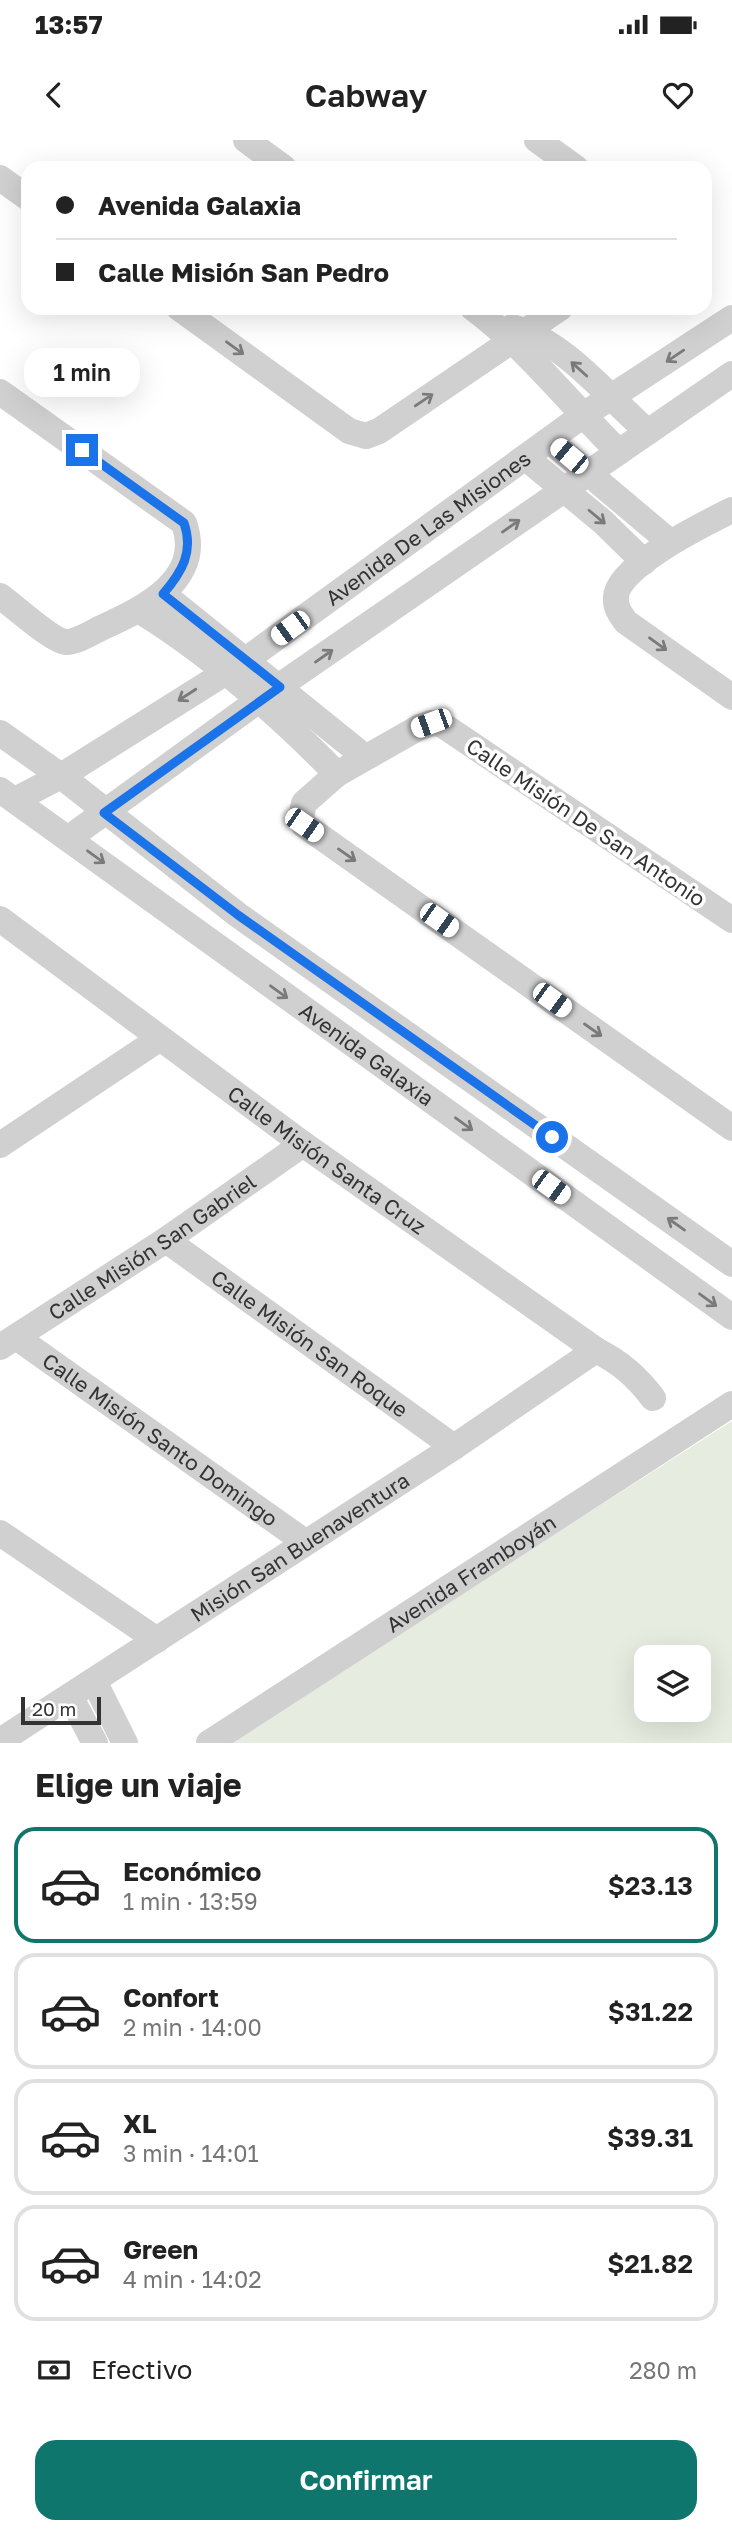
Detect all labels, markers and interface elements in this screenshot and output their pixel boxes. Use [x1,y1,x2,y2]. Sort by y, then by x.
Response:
text: 13:57 [35,9,103,40]
icon: back [35,76,73,114]
text: Cabway [305,76,427,114]
icon: heart [659,76,697,114]
text: Avenida Galaxia [98,190,301,221]
text: Calle Misión San Pedro [98,257,389,288]
one-way arrow [225,341,244,355]
callout: 1 min [24,348,140,398]
one-way arrow [666,349,686,363]
text: 1 min [53,358,111,386]
one-way arrow [571,361,588,378]
one-way arrow [414,393,433,407]
route end [66,434,98,466]
car [547,434,592,478]
street label: Avenida De Las Misiones [320,445,535,611]
one-way arrow [588,509,606,525]
one-way arrow [501,519,520,533]
car [267,607,314,649]
one-way arrow [648,637,667,652]
one-way arrow [314,649,333,663]
one-way arrow [178,688,197,703]
car [408,706,455,740]
street label: Calle Misión De San Antonio [462,732,710,912]
car [281,804,328,846]
one-way arrow [337,848,356,862]
one-way arrow [86,850,105,865]
car [416,899,463,941]
car [529,979,576,1021]
one-way arrow [269,984,288,999]
street label: Avenida Galaxia [295,997,439,1111]
one-way arrow [583,1022,602,1037]
street label: Calle Misión Santa Cruz [223,1080,431,1239]
one-way arrow [454,1117,473,1132]
route start [536,1121,568,1153]
car [528,1166,575,1208]
street label: Calle Misión San Gabriel [43,1168,261,1325]
one-way arrow [667,1217,686,1231]
street label: Calle Misión San Roque [206,1264,413,1423]
one-way arrow [699,1292,718,1307]
street label: Calle Misión Santo Domingo [38,1347,283,1532]
street label: Misión San Buenaventura [185,1467,414,1627]
street label: Avenida Framboyán [381,1509,561,1638]
map controls [634,1645,711,1722]
button: layers [634,1645,711,1722]
scale bar [21,1694,102,1726]
text: 20 m [32,1697,76,1720]
text: Elige un viaje [35,1766,242,1804]
icon: car [39,1854,102,1917]
text: Económico [123,1856,261,1887]
text: $23.13 [608,1870,693,1901]
text: 1 min · 13:59 [123,1887,258,1915]
icon: car [39,1980,102,2043]
text: Confort [123,1982,219,2013]
text: $31.22 [608,1996,693,2027]
text: 2 min · 14:00 [123,2013,262,2041]
icon: car [39,2106,102,2169]
text: XL [123,2108,157,2139]
text: $39.31 [607,2122,693,2153]
text: 3 min · 14:01 [123,2139,259,2167]
icon: car [39,2232,102,2295]
text: Green [123,2234,198,2265]
text: $21.82 [607,2248,693,2279]
text: 4 min · 14:02 [123,2265,262,2293]
icon: cash [35,2351,73,2389]
text: Efectivo [91,2354,192,2385]
text: 280 m [629,2356,697,2384]
button: Confirmar [35,2440,697,2520]

